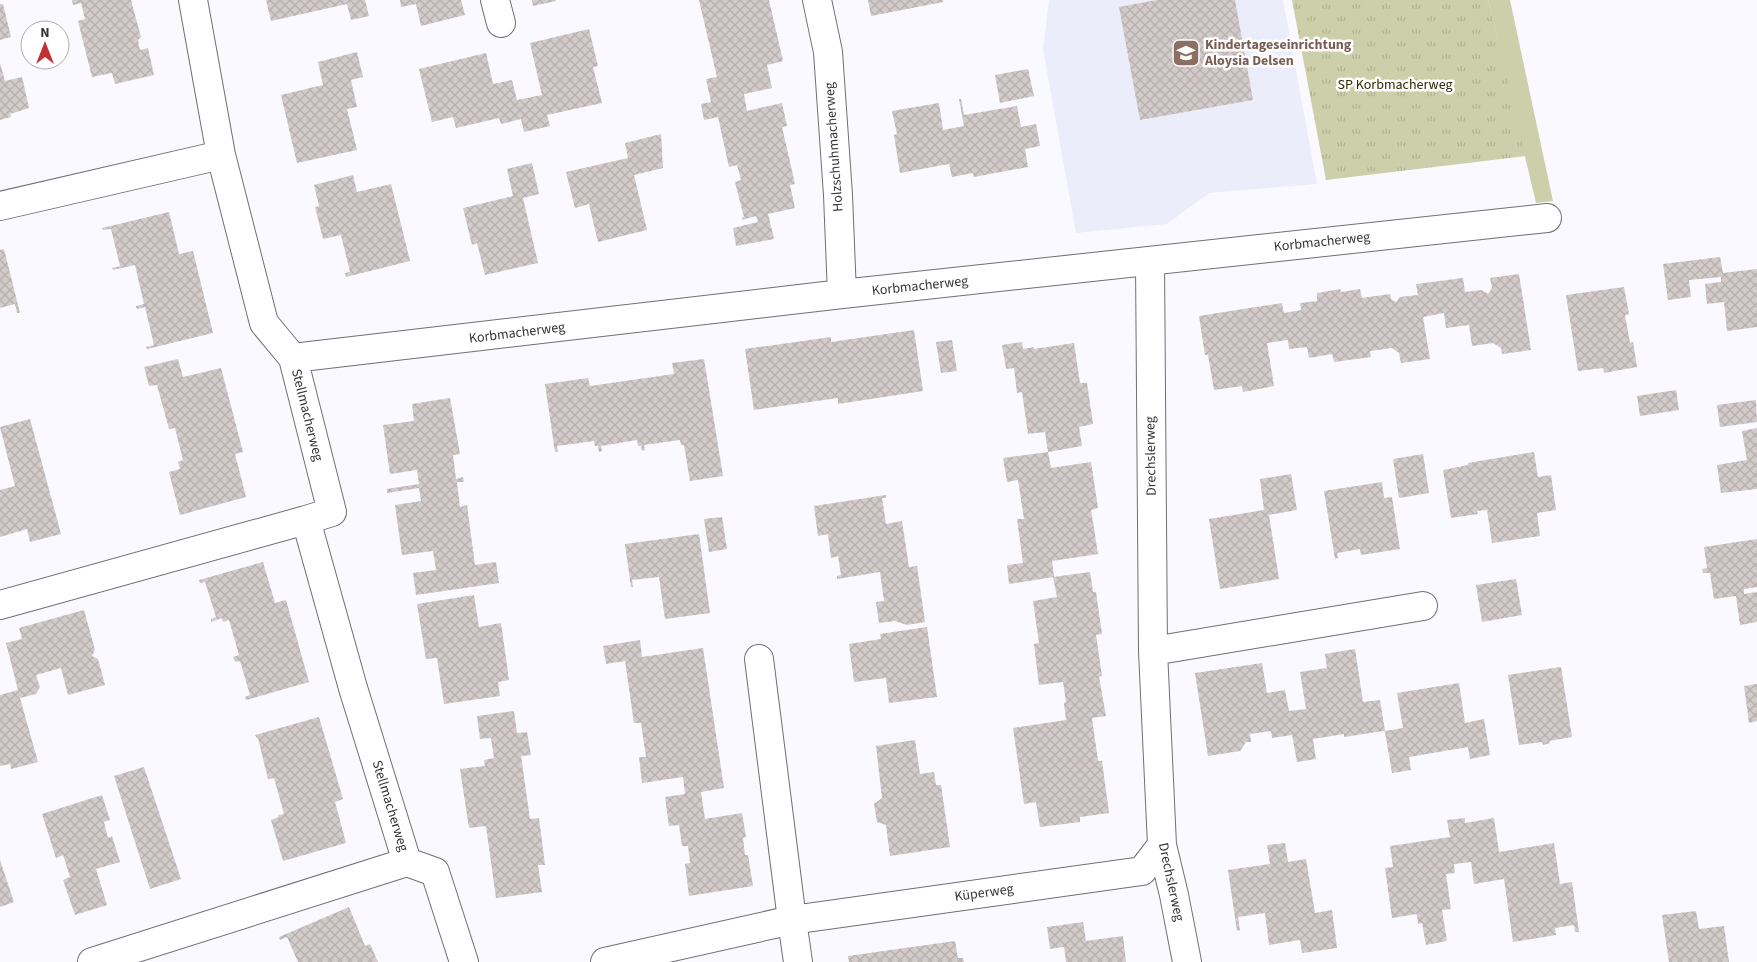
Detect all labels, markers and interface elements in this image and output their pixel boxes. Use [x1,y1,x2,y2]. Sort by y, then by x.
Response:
north arrow [20,20,70,70]
text: N [40,23,50,43]
place label: Kindertageseinrichtung Aloysia Delsen [1204,35,1352,71]
school or university icon: Kindertageseinrichtung Aloysia Delsen [1171,38,1201,68]
park label: SP Korbmacherweg [1338,75,1453,95]
street label: Holzschuhmacherweg [819,81,849,213]
street label: Korbmacherweg [1273,227,1371,257]
street label: Korbmacherweg [871,271,969,301]
street label: Korbmacherweg [468,317,566,349]
street label: Stellmacherweg [286,367,328,463]
street label: Drechslerweg [1140,416,1162,496]
street label: Stellmacherweg [367,758,413,854]
street label: Drechslerweg [1153,841,1189,923]
street label: Küperweg [953,879,1015,907]

